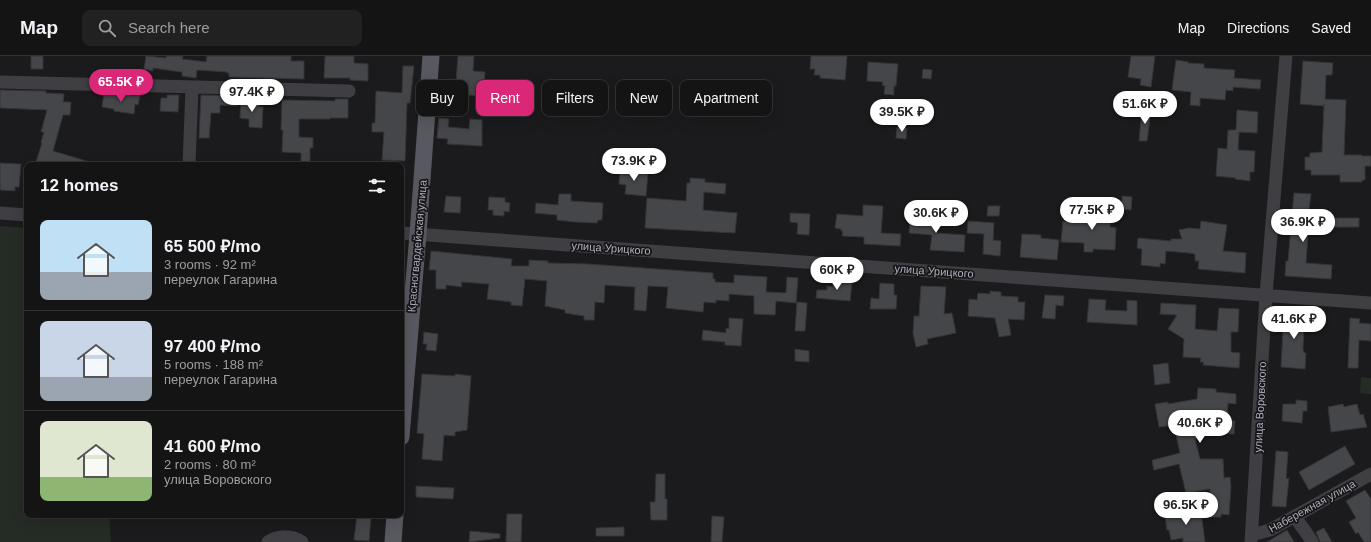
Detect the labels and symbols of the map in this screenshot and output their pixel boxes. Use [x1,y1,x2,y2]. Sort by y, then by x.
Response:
pin: 65.5K ₽ [84,69,158,103]
pin: 97.4K ₽ [215,79,289,113]
pin: 51.6K ₽ [1108,91,1182,125]
pin: 39.5K ₽ [865,99,939,133]
pin: 73.9K ₽ [597,148,671,182]
street label: Красногвардейская улица [405,179,429,313]
pin: 77.5K ₽ [1055,197,1129,231]
pin: 30.6K ₽ [899,200,973,234]
pin: 36.9K ₽ [1266,209,1340,243]
street label: улица Урицкого [571,239,651,257]
pin: 60K ₽ [809,257,865,291]
street label: улица Урицкого [894,262,974,280]
pin: 41.6K ₽ [1257,306,1331,340]
street label: улица Воровского [1252,361,1268,453]
pin: 40.6K ₽ [1163,410,1237,444]
street label: Набережная улица [1267,477,1358,535]
pin: 96.5K ₽ [1149,492,1223,526]

